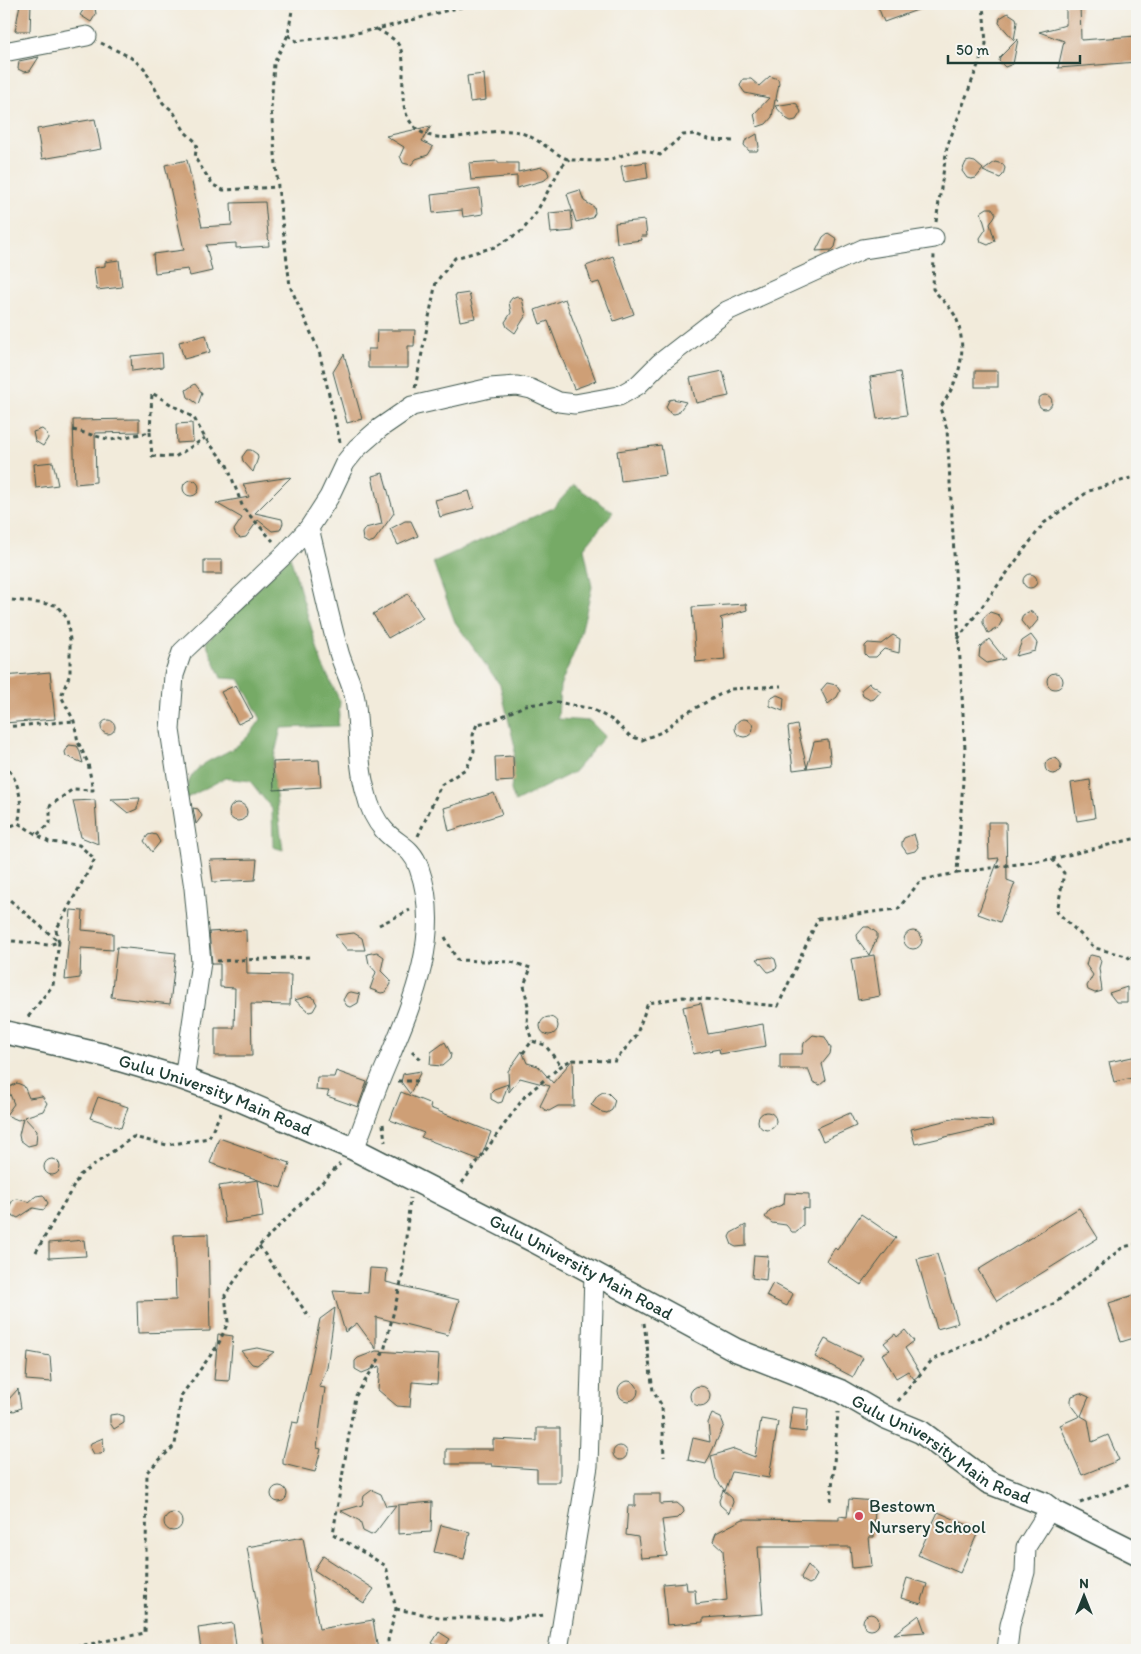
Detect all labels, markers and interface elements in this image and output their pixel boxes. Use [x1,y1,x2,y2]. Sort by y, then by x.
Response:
scale bar [948,32,1081,64]
text: 50 m [956,41,989,59]
street label: Gulu University Main Road [116,1049,316,1141]
street label: Gulu University Main Road [486,1209,677,1325]
street label: Gulu University Main Road [848,1389,1034,1509]
place label: Bestown Nursery School [869,1495,986,1538]
marker: Bestown Nursery School [853,1510,865,1522]
north arrow [1058,1572,1108,1622]
text: N [1079,1575,1089,1592]

